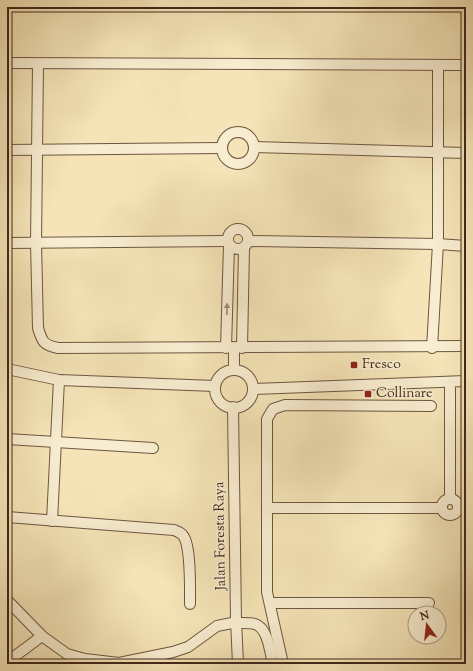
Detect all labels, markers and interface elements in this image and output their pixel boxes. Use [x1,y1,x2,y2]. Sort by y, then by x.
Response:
one-way arrow [224,303,231,315]
place label: Fresco [362,355,401,375]
marker: Fresco [349,360,359,370]
place label: Collinare [376,384,433,404]
marker: Collinare [363,389,373,399]
street label: Jalan Foresta Raya [210,481,232,591]
north arrow [407,605,447,645]
text: N [417,607,431,625]

